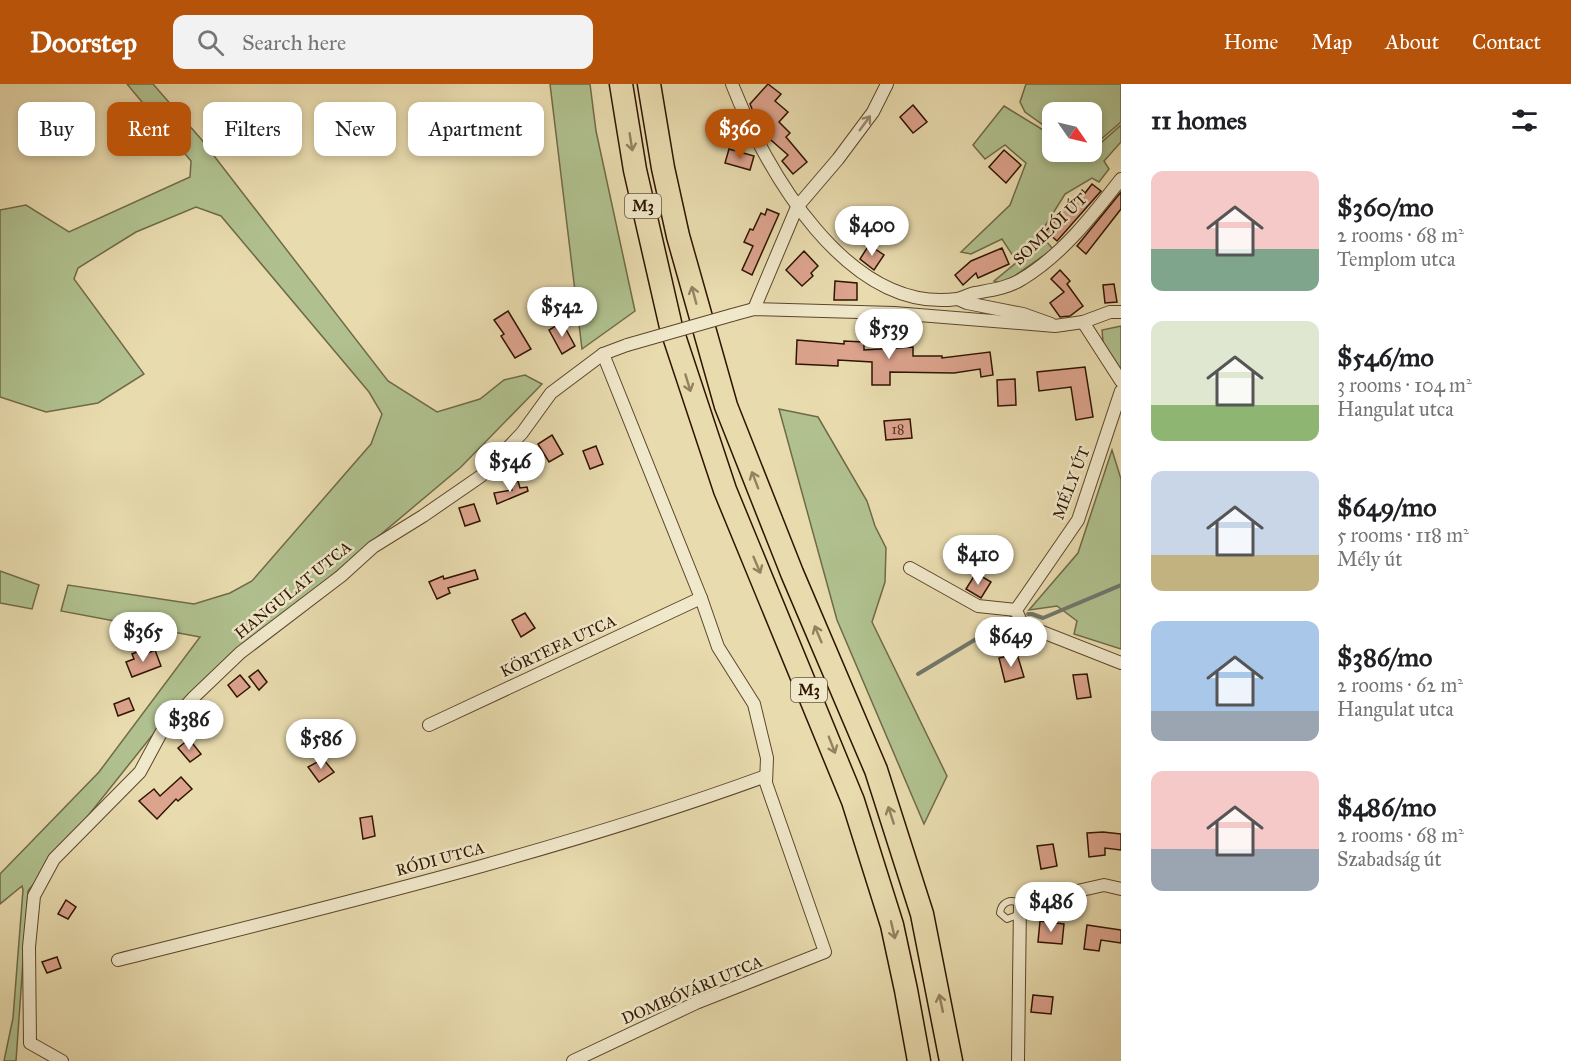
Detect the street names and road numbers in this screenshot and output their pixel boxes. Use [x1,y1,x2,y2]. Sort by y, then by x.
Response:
street label: SOMLÓI ÚT [1008,188,1091,269]
road number: M3 [625,194,661,218]
street label: MÉLY ÚT [1047,443,1094,522]
street label: HANGULAT UTCA [231,537,355,643]
street label: KÖRTEFA UTCA [497,610,619,681]
road number: M3 [791,678,827,702]
street label: RÓDI UTCA [393,836,487,880]
street label: DOMBÓVÁRI UTCA [618,950,766,1028]

